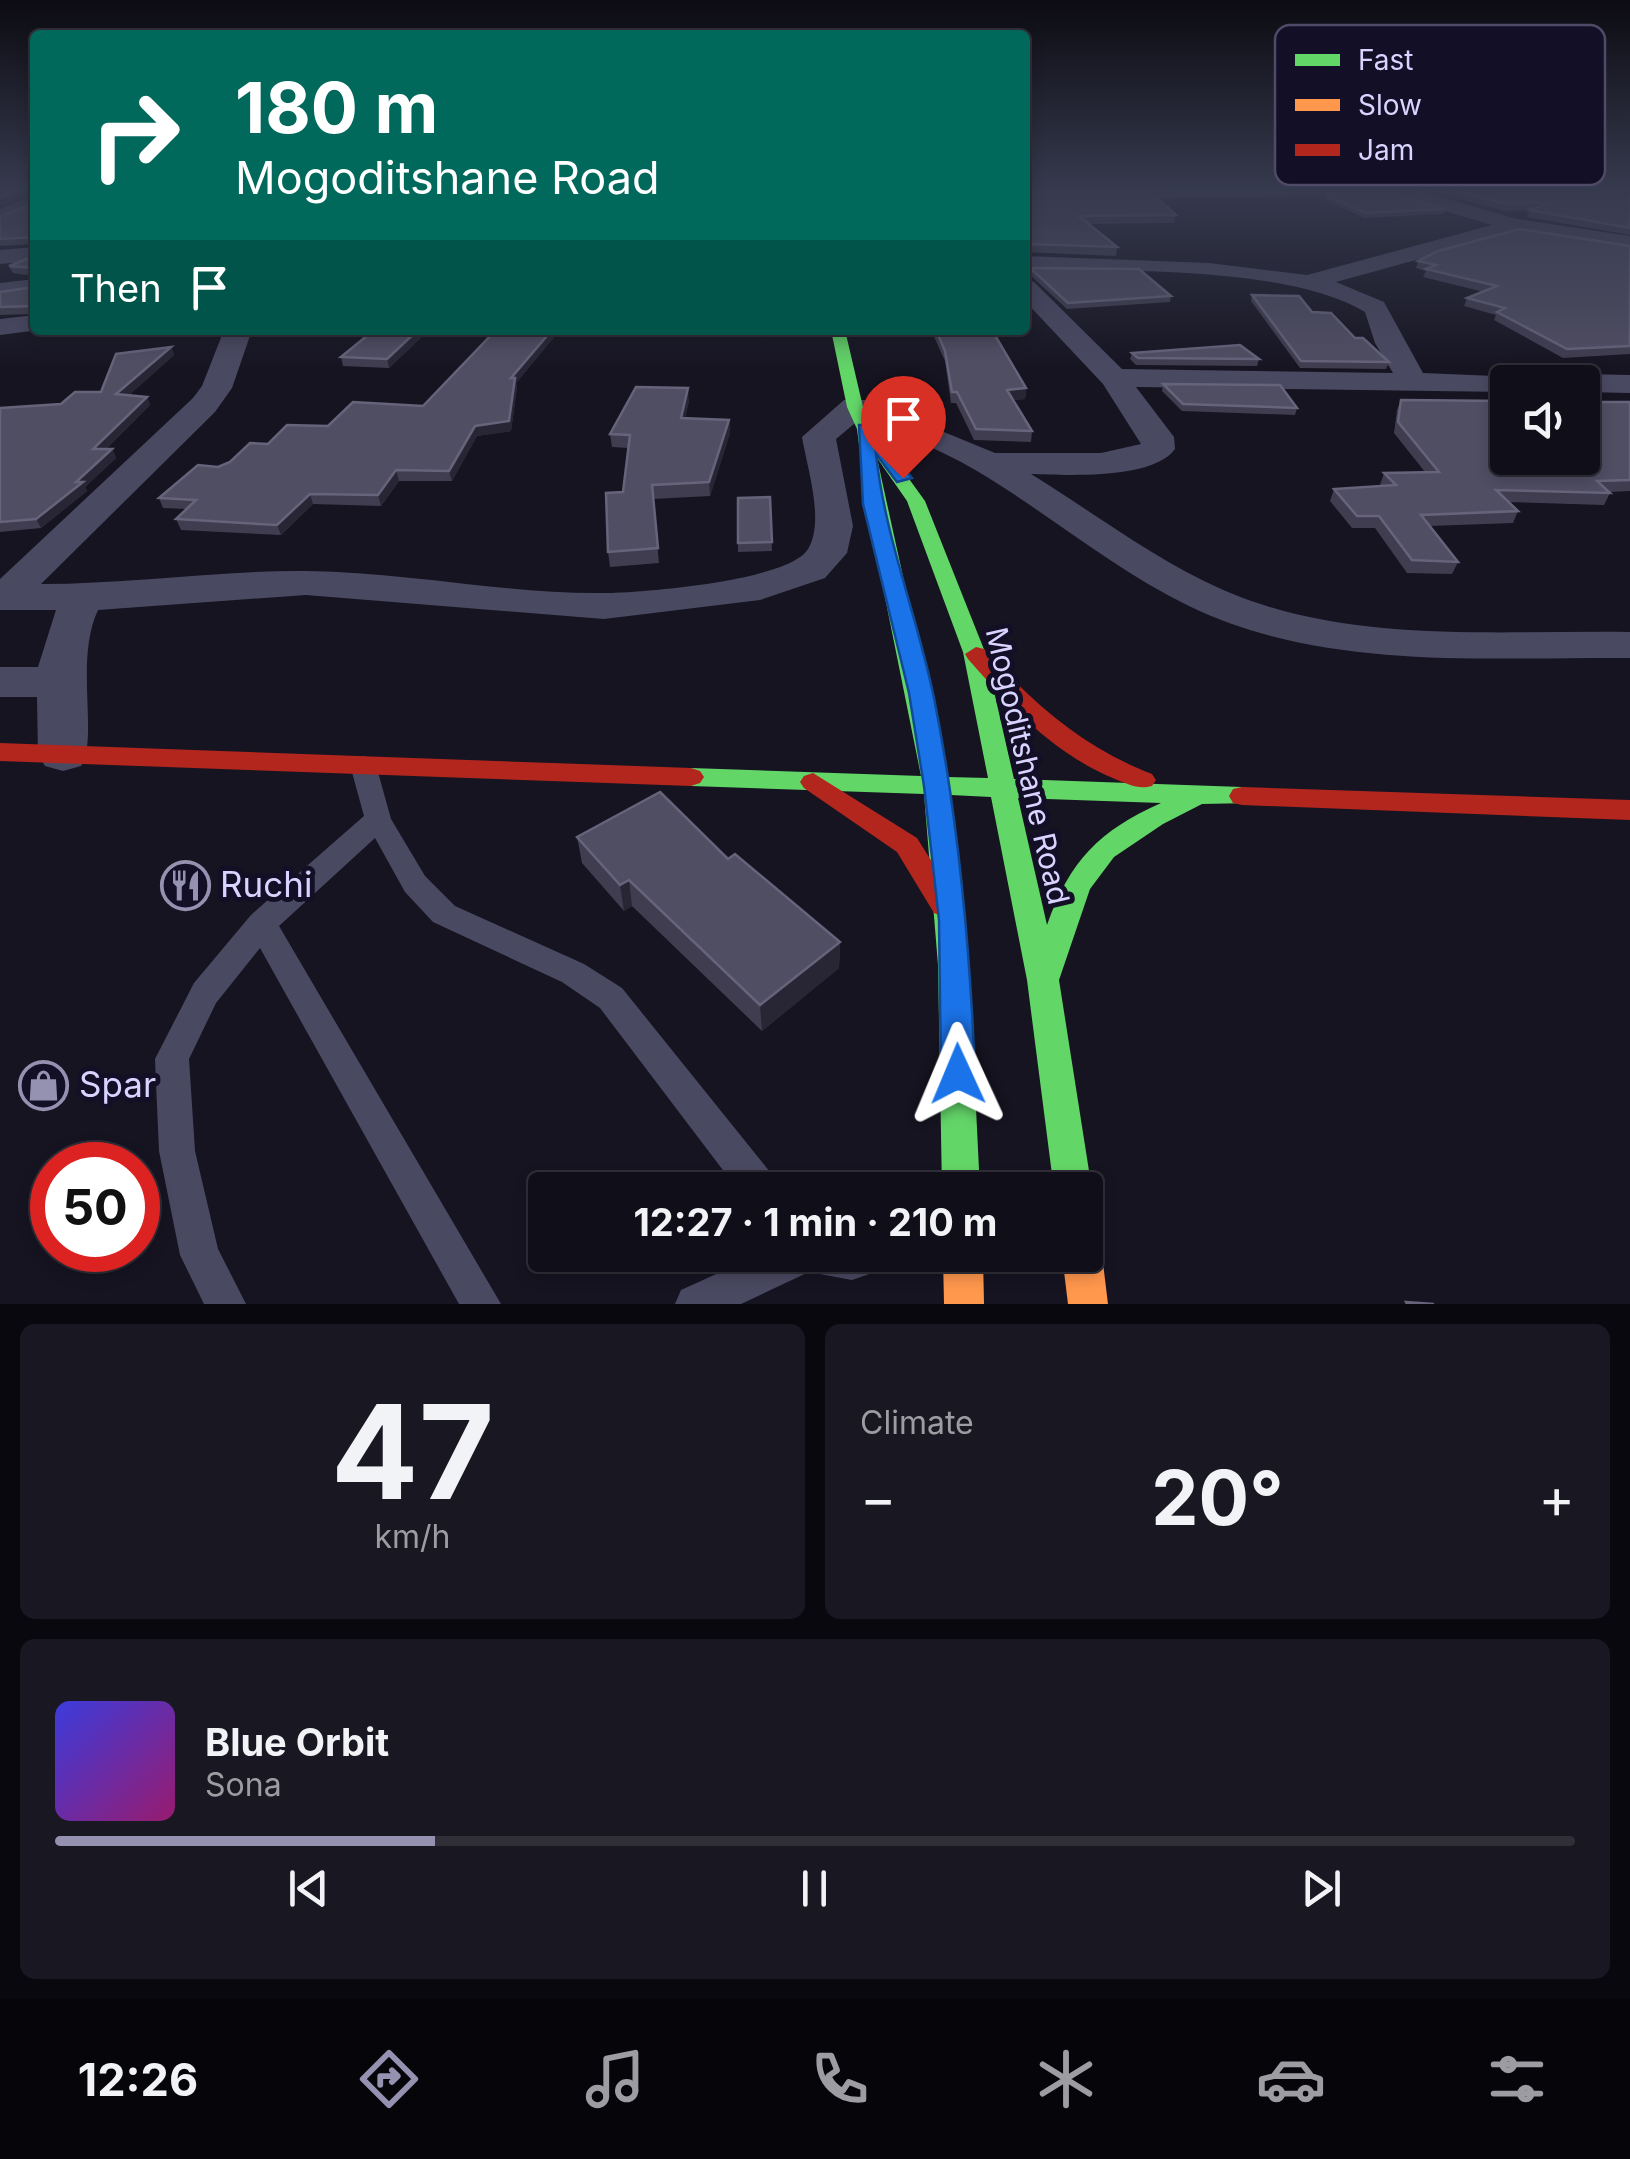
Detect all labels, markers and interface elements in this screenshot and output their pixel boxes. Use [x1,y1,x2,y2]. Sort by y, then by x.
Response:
legend [1275,25,1605,185]
text: Fast [1358,43,1414,77]
text: 180 m [235,65,438,150]
icon: right [70,70,200,200]
text: Slow [1358,88,1422,122]
text: Jam [1358,133,1414,167]
text: Mogoditshane Road [235,150,660,205]
icon: arrive [182,260,237,315]
text: Then [70,265,162,311]
map controls [1490,365,1600,475]
button: sound [1490,365,1600,475]
pin [861,376,946,479]
icon: arrive [876,391,931,446]
street label: Mogoditshane Road [979,624,1077,908]
restaurant icon: Ruchi [159,859,211,911]
place label: Ruchi [220,863,312,905]
position arrow [906,1022,1010,1126]
shop icon: Spar [18,1059,70,1111]
place label: Spar [79,1063,156,1105]
speed limit sign: 50 [30,1142,160,1272]
text: 12:27 · 1 min · 210 m [633,1199,998,1245]
text: 47 [331,1373,494,1530]
text: Climate [860,1403,974,1442]
text: 20° [1151,1452,1284,1543]
text: − [860,1465,896,1531]
text: + [1539,1465,1575,1531]
text: km/h [374,1517,451,1556]
text: Blue Orbit [205,1719,389,1765]
text: Sona [205,1765,282,1804]
icon: previous [281,1861,336,1916]
icon: pause [787,1861,842,1916]
icon: next [1294,1861,1349,1916]
icon: directions [354,2044,424,2114]
icon: music [580,2044,650,2114]
icon: phone [805,2044,875,2114]
icon: climate [1031,2044,1101,2114]
icon: car [1256,2044,1326,2114]
icon: filters [1482,2044,1552,2114]
text: 12:26 [78,2052,198,2107]

